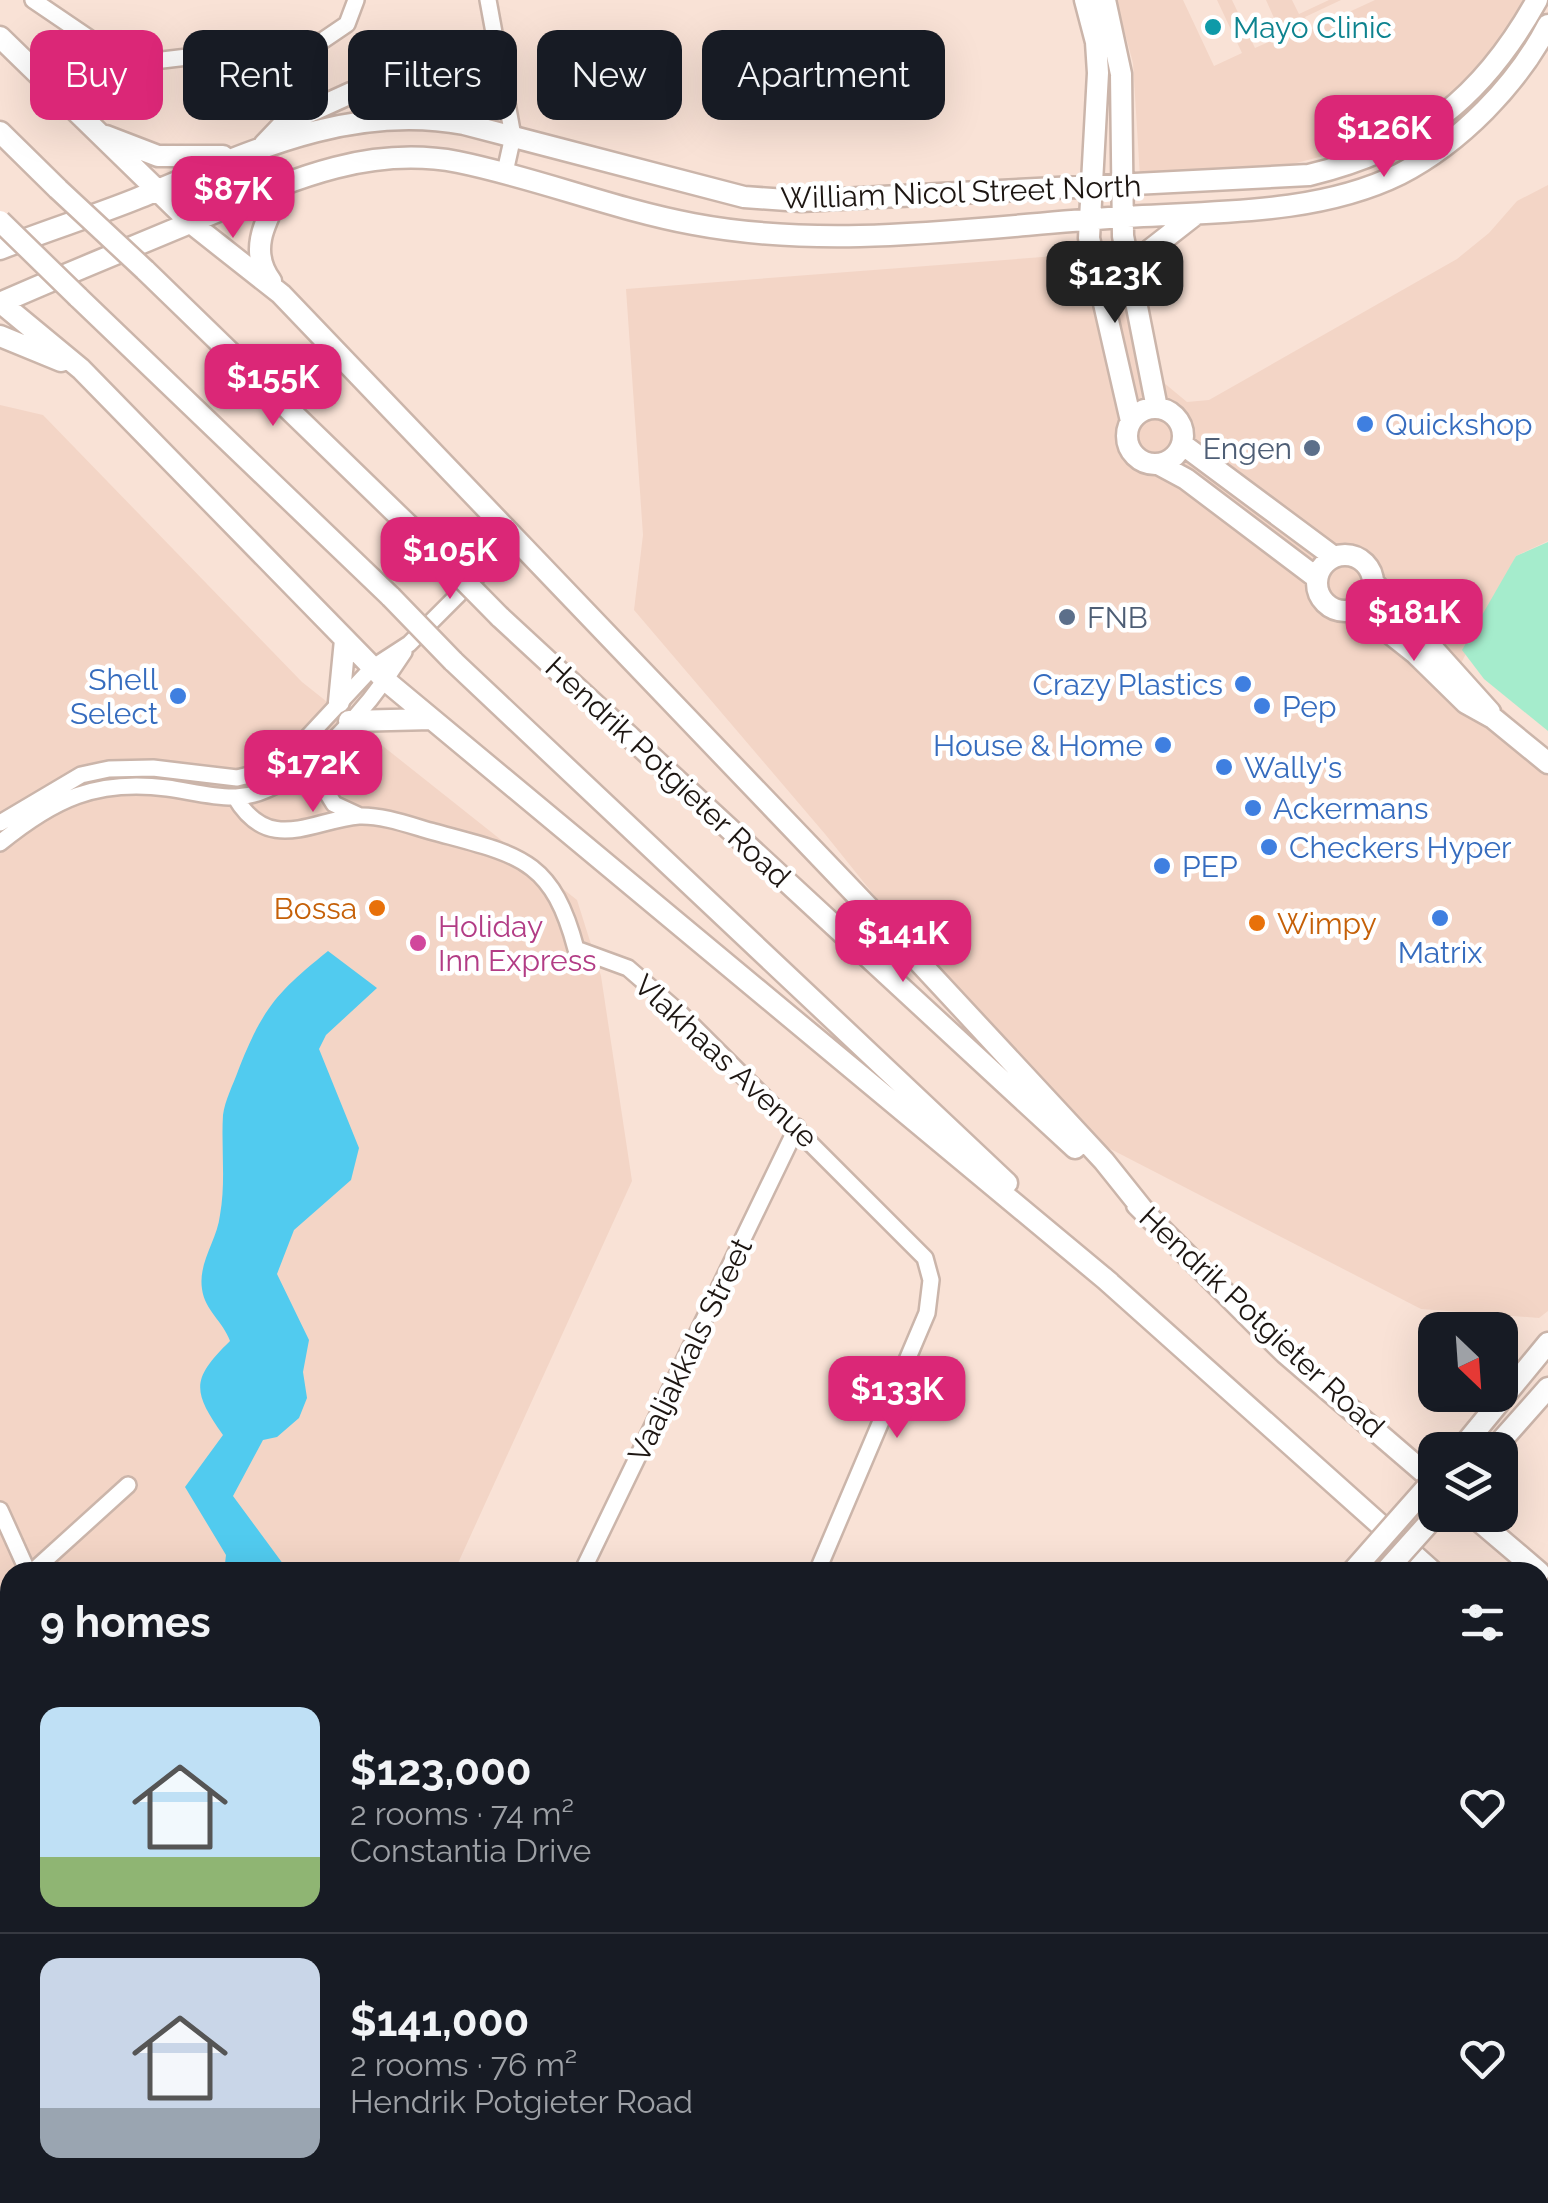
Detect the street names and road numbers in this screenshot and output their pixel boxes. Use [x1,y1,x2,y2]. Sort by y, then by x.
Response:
street label: William Nicol Street North [780,168,1142,216]
street label: Hendrik Potgieter Road [539,650,797,894]
street label: Vlakhaas Avenue [627,967,825,1155]
street label: Hendrik Potgieter Road [1133,1200,1391,1444]
street label: Vaaljakkals Street [621,1233,759,1467]

